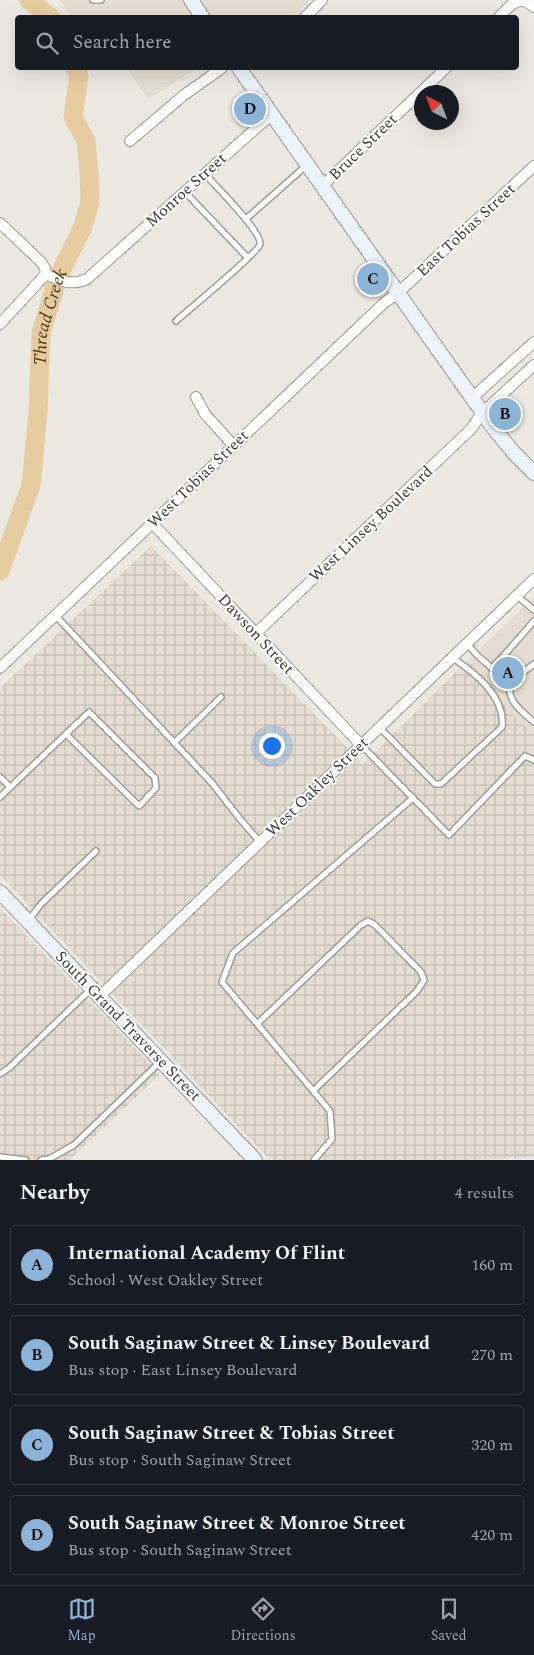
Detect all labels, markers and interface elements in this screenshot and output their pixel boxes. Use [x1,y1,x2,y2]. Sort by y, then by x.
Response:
search box [15,15,519,70]
text: Search here [73,28,172,57]
icon: search [33,29,61,57]
north arrow [414,85,459,130]
pin: D [234,90,266,128]
street label: Bruce Street [323,108,403,186]
street label: Monroe Street [140,147,232,233]
street label: East Tobias Street [411,177,521,282]
pin: C [357,260,389,298]
water label: Thread Creek [26,263,74,366]
pin: B [489,395,521,433]
street label: West Tobias Street [142,424,254,534]
street label: West Linsey Boulevard [304,460,438,588]
street label: Dawson Street [212,588,300,680]
pin: A [492,654,524,692]
street label: West Oakley Street [260,731,374,843]
your location [259,733,285,759]
street label: South Grand Traverse Street [49,945,207,1107]
text: Nearby [20,1177,90,1209]
text: 4 results [455,1181,514,1205]
text: International Academy Of Flint [68,1239,345,1268]
text: A [31,1253,43,1277]
text: 160 m [471,1253,513,1277]
text: School · West Oakley Street [68,1268,263,1292]
text: South Saginaw Street & Linsey Boulevard [68,1329,430,1358]
text: B [31,1343,43,1367]
text: 270 m [471,1343,513,1367]
text: Bus stop · East Linsey Boulevard [68,1358,298,1382]
text: South Saginaw Street & Tobias Street [68,1419,395,1448]
text: C [31,1433,43,1457]
text: 320 m [471,1433,513,1457]
text: Bus stop · South Saginaw Street [68,1448,291,1472]
text: South Saginaw Street & Monroe Street [68,1509,406,1538]
text: D [31,1523,43,1547]
text: 420 m [471,1523,513,1547]
text: Bus stop · South Saginaw Street [68,1538,291,1562]
tab: Map [67,1595,96,1646]
tab: Directions [230,1595,296,1646]
tab: Saved [431,1595,467,1646]

